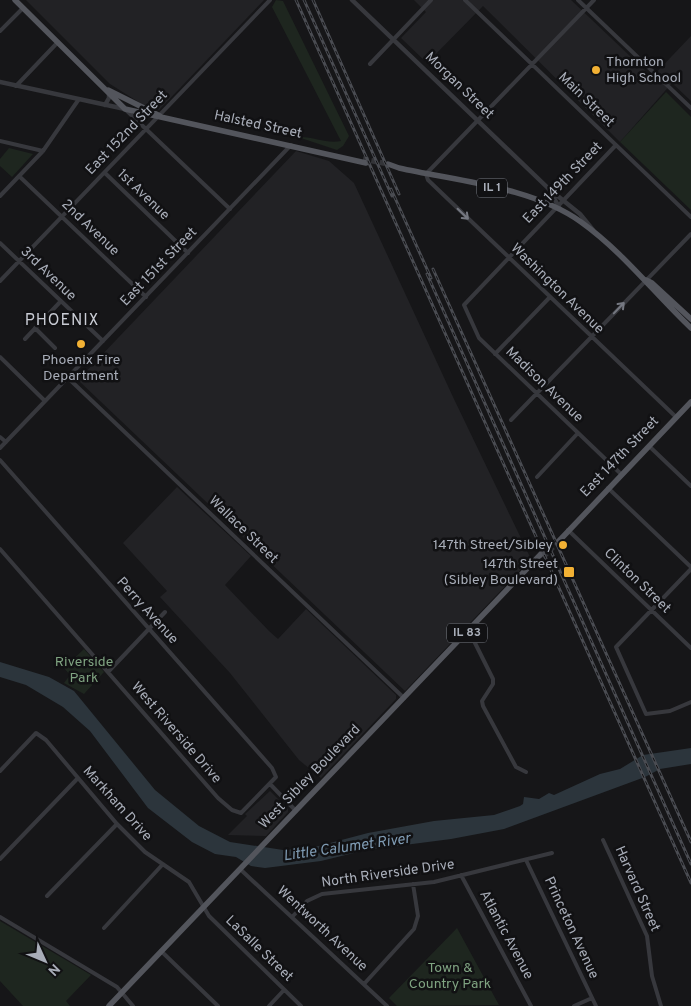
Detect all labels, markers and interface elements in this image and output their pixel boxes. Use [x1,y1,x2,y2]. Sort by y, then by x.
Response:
street label: Morgan Street [421,49,497,123]
place label: Thornton High School [606,54,681,87]
marker: Thornton High School [590,64,602,76]
street label: Main Street [554,69,618,131]
street label: East 152nd Street [82,87,172,179]
street label: Halsted Street [212,107,304,143]
street label: East 149th Street [520,139,606,227]
street label: 1st Avenue [113,166,173,224]
road number: IL 1 [477,178,507,198]
street label: 2nd Avenue [57,196,123,260]
one-way arrow [457,208,469,220]
street label: East 151st Street [117,224,201,310]
street label: Washington Avenue [507,240,607,338]
street label: 3rd Avenue [17,243,79,305]
one-way arrow [613,302,625,315]
district label: PHOENIX [25,311,99,331]
marker: Phoenix Fire Department [75,338,87,350]
street label: Madison Avenue [502,344,586,426]
place label: Phoenix Fire Department [42,352,120,385]
street label: East 147th Street [577,413,663,501]
street label: Wallace Street [205,493,281,567]
place label: 147th Street/Sibley [433,537,553,554]
marker: 147th Street/Sibley [557,539,569,551]
street label: Clinton Street [600,545,674,617]
place label: 147th Street (Sibley Boulevard) [444,556,558,589]
marker: 147th Street (Sibley Boulevard) [562,565,576,579]
street label: Perry Avenue [112,574,182,648]
road number: IL 83 [447,624,487,642]
park label: Riverside Park [55,654,113,687]
street label: West Riverside Drive [127,679,225,787]
street label: West Sibley Boulevard [256,721,364,833]
street label: Markham Drive [79,763,155,845]
water label: Little Calumet River [282,829,413,866]
street label: Harvard Street [611,844,663,934]
street label: North Riverside Drive [320,856,456,892]
street label: Princeton Avenue [540,874,602,982]
street label: Wentworth Avenue [273,883,371,975]
street label: Atlantic Avenue [475,888,537,982]
street label: LaSalle Street [222,912,296,986]
north arrow [20,936,70,986]
text: N [44,959,63,979]
park label: Town & Country Park [409,960,491,993]

